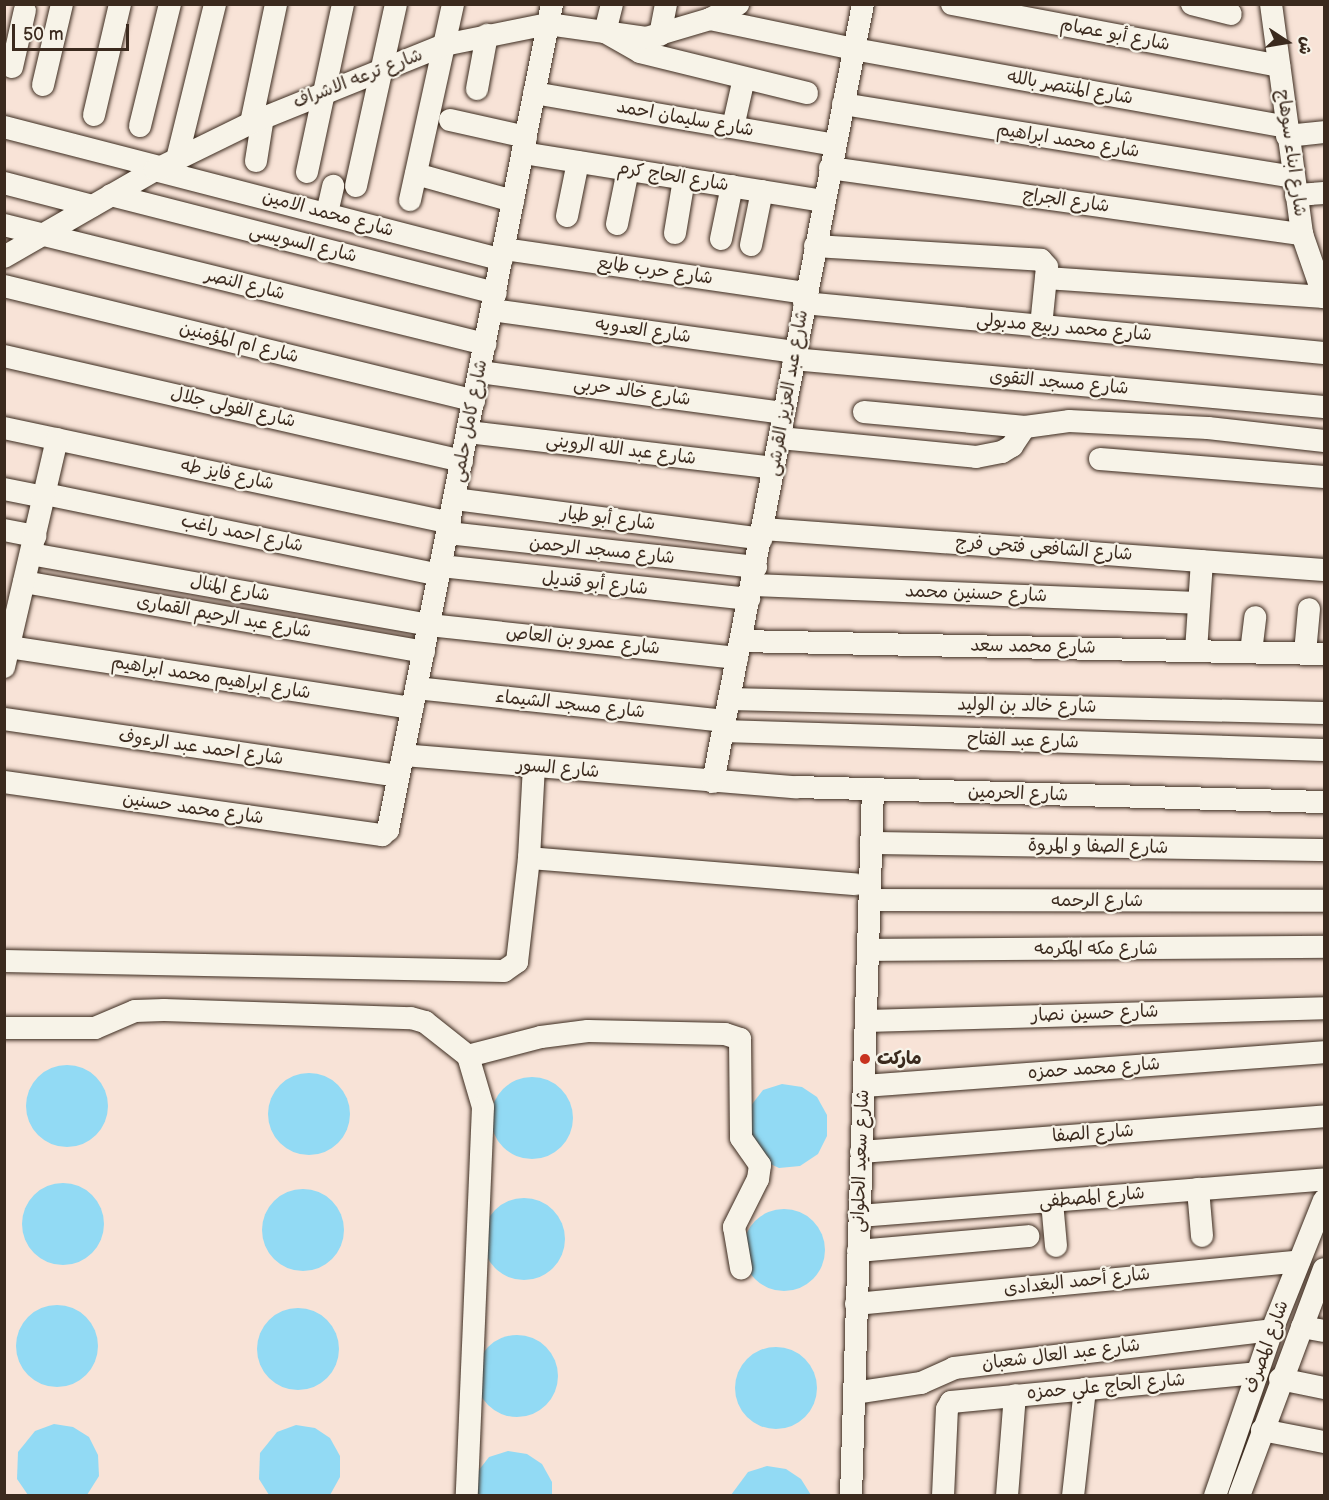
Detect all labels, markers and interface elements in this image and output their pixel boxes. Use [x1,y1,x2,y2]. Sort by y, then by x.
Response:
scale bar [15,12,132,50]
north arrow [1257,12,1317,72]
street label: شارع أبو عصام [1058,14,1172,56]
text: 50 m [23,24,64,45]
text: ش [1294,35,1316,56]
street label: شارع ترعه الاشراف [290,44,426,114]
street label: شارع المنتصر بالله [1005,66,1135,110]
street label: شارع ابناء سوهاج [1271,88,1311,218]
street label: شارع سليمان احمد [615,96,755,142]
street label: شارع محمد ابراهيم [995,119,1141,163]
street label: شارع الحاج كرم [616,158,730,196]
street label: شارع الجراج [1021,184,1111,218]
street label: شارع محمد الامين [260,186,396,242]
street label: شارع السويسى [247,220,359,268]
street label: شارع حرب طايع [596,252,714,290]
street label: شارع النصر [203,265,287,305]
street label: شارع عبد العزيز القرشى [763,308,813,478]
street label: شارع محمد ربيع مدبولى [975,310,1153,346]
street label: شارع العدويه [594,314,692,348]
street label: شارع ام المؤمنين [177,318,301,368]
street label: شارع كامل حلمى [448,358,492,484]
street label: شارع مسجد التقوى [989,366,1129,400]
street label: شارع خالد حربى [572,373,692,411]
street label: شارع الفولى جلال [168,383,298,433]
street label: شارع عبد الله الروينى [545,430,697,470]
street label: شارع فايز طه [178,455,276,495]
street label: شارع أبو طيار [560,503,656,535]
street label: شارع احمد راغب [179,511,305,557]
street label: شارع الشافعى فتحى فرج [955,532,1133,566]
street label: شارع مسجد الرحمن [528,533,676,569]
street label: شارع أبو قنديل [541,568,649,600]
street label: شارع المنال [188,571,272,607]
street label: شارع حسنين محمد [905,581,1047,607]
street label: شارع عبد الرحيم القمارى [135,591,313,643]
street label: شارع عمرو بن العاص [505,622,661,660]
street label: شارع محمد سعد [970,635,1096,659]
street label: شارع ابراهيم محمد ابراهيم [110,652,312,704]
street label: شارع مسجد الشيماء [494,686,646,724]
street label: شارع خالد بن الوليد [957,694,1097,718]
street label: شارع احمد عبد الرءوف [117,726,285,770]
street label: شارع عبد الفتاح [967,728,1079,754]
street label: شارع السور [516,755,600,783]
street label: شارع الحرمين [967,781,1069,807]
street label: شارع محمد حسنين [121,788,265,830]
street label: شارع الصفا و المروة [1028,835,1168,859]
street label: شارع الرحمه [1051,890,1143,912]
street label: شارع مكه المكرمه [1034,938,1158,960]
street label: شارع حسين نصار [1031,1001,1159,1027]
place label: ماركت [877,1048,922,1070]
marker: ماركت [858,1052,872,1066]
street label: شارع محمد حمزه [1027,1054,1161,1084]
street label: شارع سعيد الحلوانى [848,1089,874,1233]
street label: شارع الصفا [1051,1120,1135,1148]
street label: شارع المصطفى [1038,1183,1146,1213]
street label: شارع أحمد البغدادى [1003,1264,1151,1300]
street label: شارع المصرف [1240,1298,1294,1396]
street label: شارع عبد العال شعبان [981,1335,1141,1375]
street label: شارع الحاج علي حمزه [1026,1369,1186,1405]

